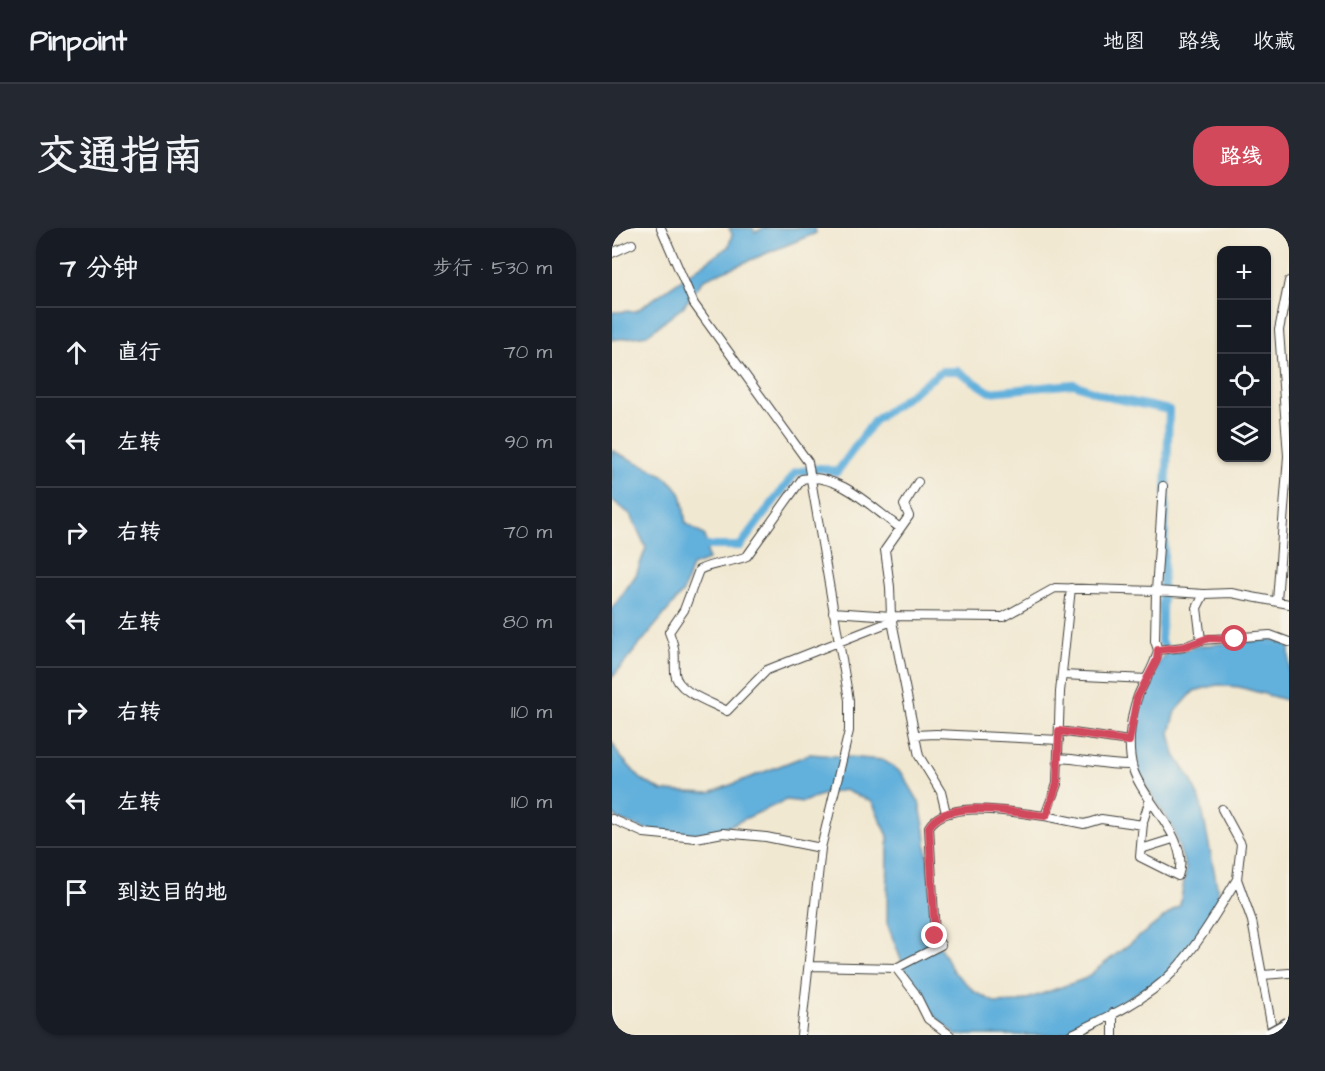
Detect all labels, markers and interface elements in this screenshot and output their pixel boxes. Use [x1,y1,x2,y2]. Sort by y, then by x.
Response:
text: Pinpoint [30,22,127,61]
text: 地图 [1103,27,1145,56]
text: 路线 [1178,27,1220,56]
text: 收藏 [1253,27,1295,56]
button: 路线 [1193,126,1289,186]
text: 交通指南 [36,128,204,186]
map controls [1217,246,1271,462]
button: + [1217,246,1271,300]
text: 7 分钟 [60,250,138,286]
text: 步行 · 530 m [433,254,552,282]
button: − [1217,300,1271,354]
icon: ahead [60,336,93,369]
text: 直行 [117,337,161,368]
text: 70 m [504,338,552,366]
button: locate [1217,354,1271,408]
button: layers [1217,408,1271,462]
icon: left [60,426,93,459]
text: 左转 [117,427,161,458]
text: 90 m [504,428,552,456]
icon: right [60,516,93,549]
text: 右转 [117,517,161,548]
text: 70 m [504,518,552,546]
icon: left [60,606,93,639]
text: 左转 [117,607,161,638]
text: 80 m [503,608,552,636]
route start [1221,625,1247,651]
icon: right [60,696,93,729]
text: 右转 [117,697,161,728]
text: 110 m [511,698,552,726]
icon: left [60,786,93,819]
text: 左转 [117,787,161,818]
text: 110 m [511,788,552,816]
icon: arrive [60,876,93,909]
text: 到达目的地 [117,877,227,908]
route end [921,922,947,948]

